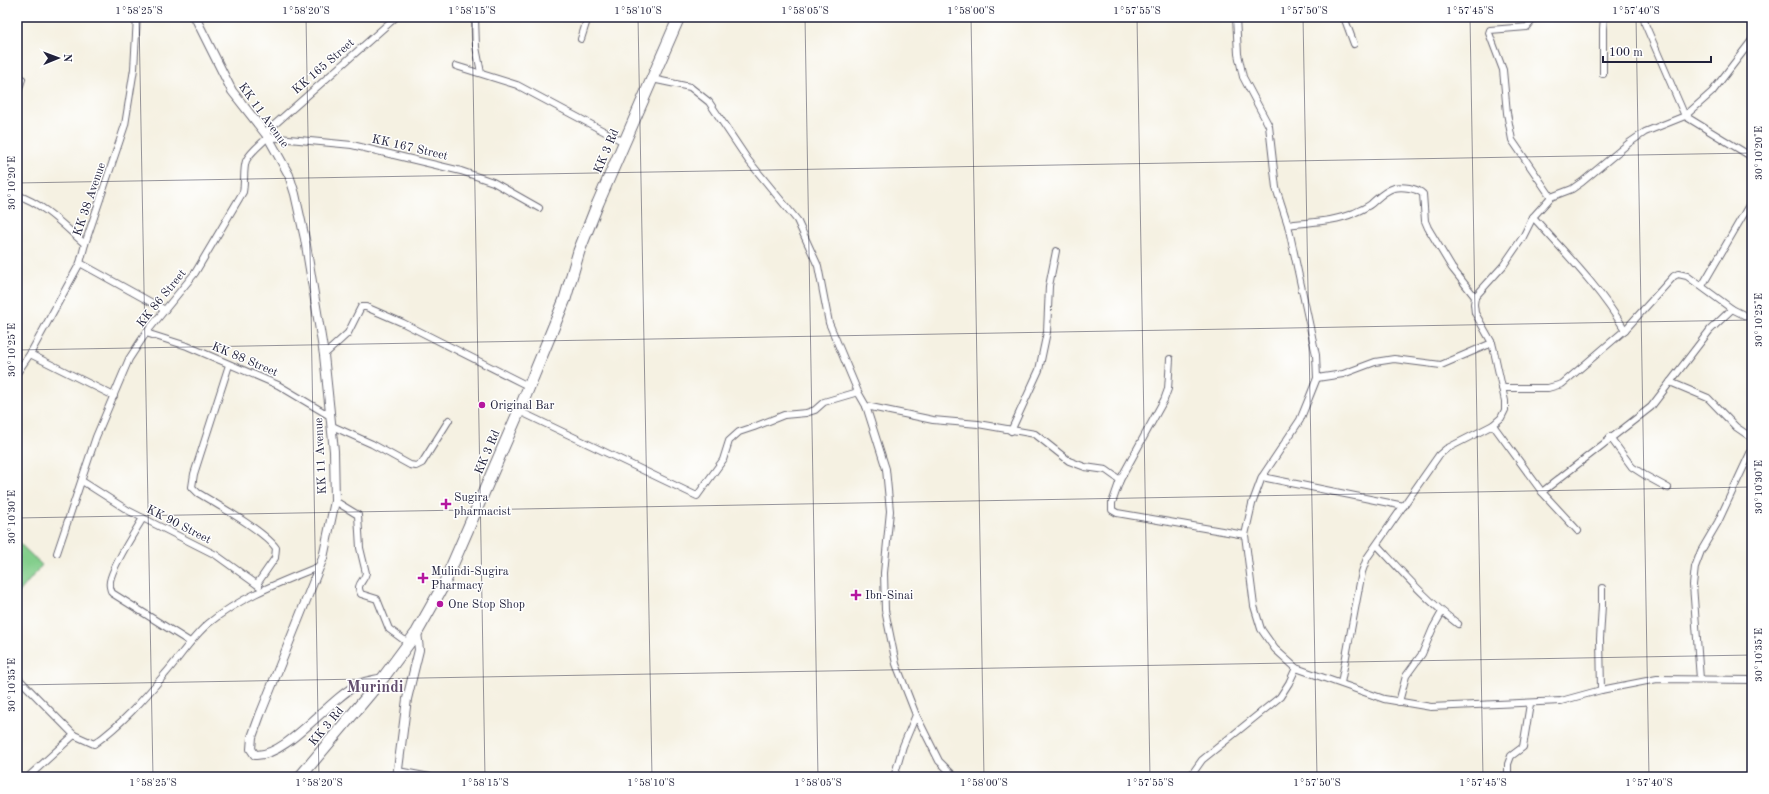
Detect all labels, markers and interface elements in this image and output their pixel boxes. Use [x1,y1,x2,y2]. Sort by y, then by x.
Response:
text: 1°58'25"S [115,6,163,16]
text: 1°58'20"S [282,6,330,16]
text: 1°58'15"S [448,6,496,16]
text: 1°58'10"S [614,6,662,16]
text: 1°58'05"S [781,6,829,16]
text: 1°58'00"S [947,6,995,16]
text: 1°57'55"S [1113,6,1161,16]
text: 1°57'50"S [1280,6,1328,16]
text: 1°57'45"S [1446,6,1494,16]
text: 1°57'40"S [1612,6,1660,16]
street label: KK 165 Street [290,36,357,97]
north arrow [38,38,78,78]
scale bar [1603,38,1711,64]
text: 100 m [1609,47,1643,59]
text: N [61,54,72,63]
street label: KK 11 Avenue [236,81,291,151]
text: 30°10'20"E [1754,126,1764,180]
street label: KK 3 Rd [592,128,622,175]
street label: KK 167 Street [371,133,449,163]
text: 30°10'20"E [7,156,17,210]
street label: KK 38 Avenue [72,161,108,238]
street label: KK 86 Street [135,267,189,330]
text: 30°10'25"E [1754,293,1764,347]
text: 30°10'25"E [7,323,17,377]
street label: KK 88 Street [210,341,279,379]
marker: Original Bar [477,400,487,410]
place label: Original Bar [490,400,554,412]
street label: KK 11 Avenue [313,417,329,495]
street label: KK 3 Rd [473,429,503,476]
text: 30°10'30"E [1754,460,1764,514]
text: 30°10'30"E [7,490,17,544]
place label: Sugira pharmacist [454,492,511,518]
marker: Sugira pharmacist [441,499,451,509]
street label: KK 90 Street [144,504,213,546]
place label: Mulindi-Sugira Pharmacy [431,566,509,592]
marker: Mulindi-Sugira Pharmacy [418,573,428,583]
marker: Ibn-Sinai [850,589,862,601]
place label: Ibn-Sinai [865,590,913,602]
marker: One Stop Shop [435,599,445,609]
place label: One Stop Shop [448,599,525,611]
text: 30°10'35"E [1754,628,1764,682]
text: 30°10'35"E [7,658,17,712]
district label: Murindi [347,680,404,696]
street label: KK 3 Rd [307,705,346,748]
text: 1°58'25"S [129,778,177,788]
text: 1°58'20"S [295,778,343,788]
text: 1°58'15"S [461,778,509,788]
text: 1°58'10"S [627,778,675,788]
text: 1°58'05"S [794,778,842,788]
text: 1°58'00"S [960,778,1008,788]
text: 1°57'55"S [1126,778,1174,788]
text: 1°57'50"S [1293,778,1341,788]
text: 1°57'45"S [1459,778,1507,788]
text: 1°57'40"S [1625,778,1673,788]

